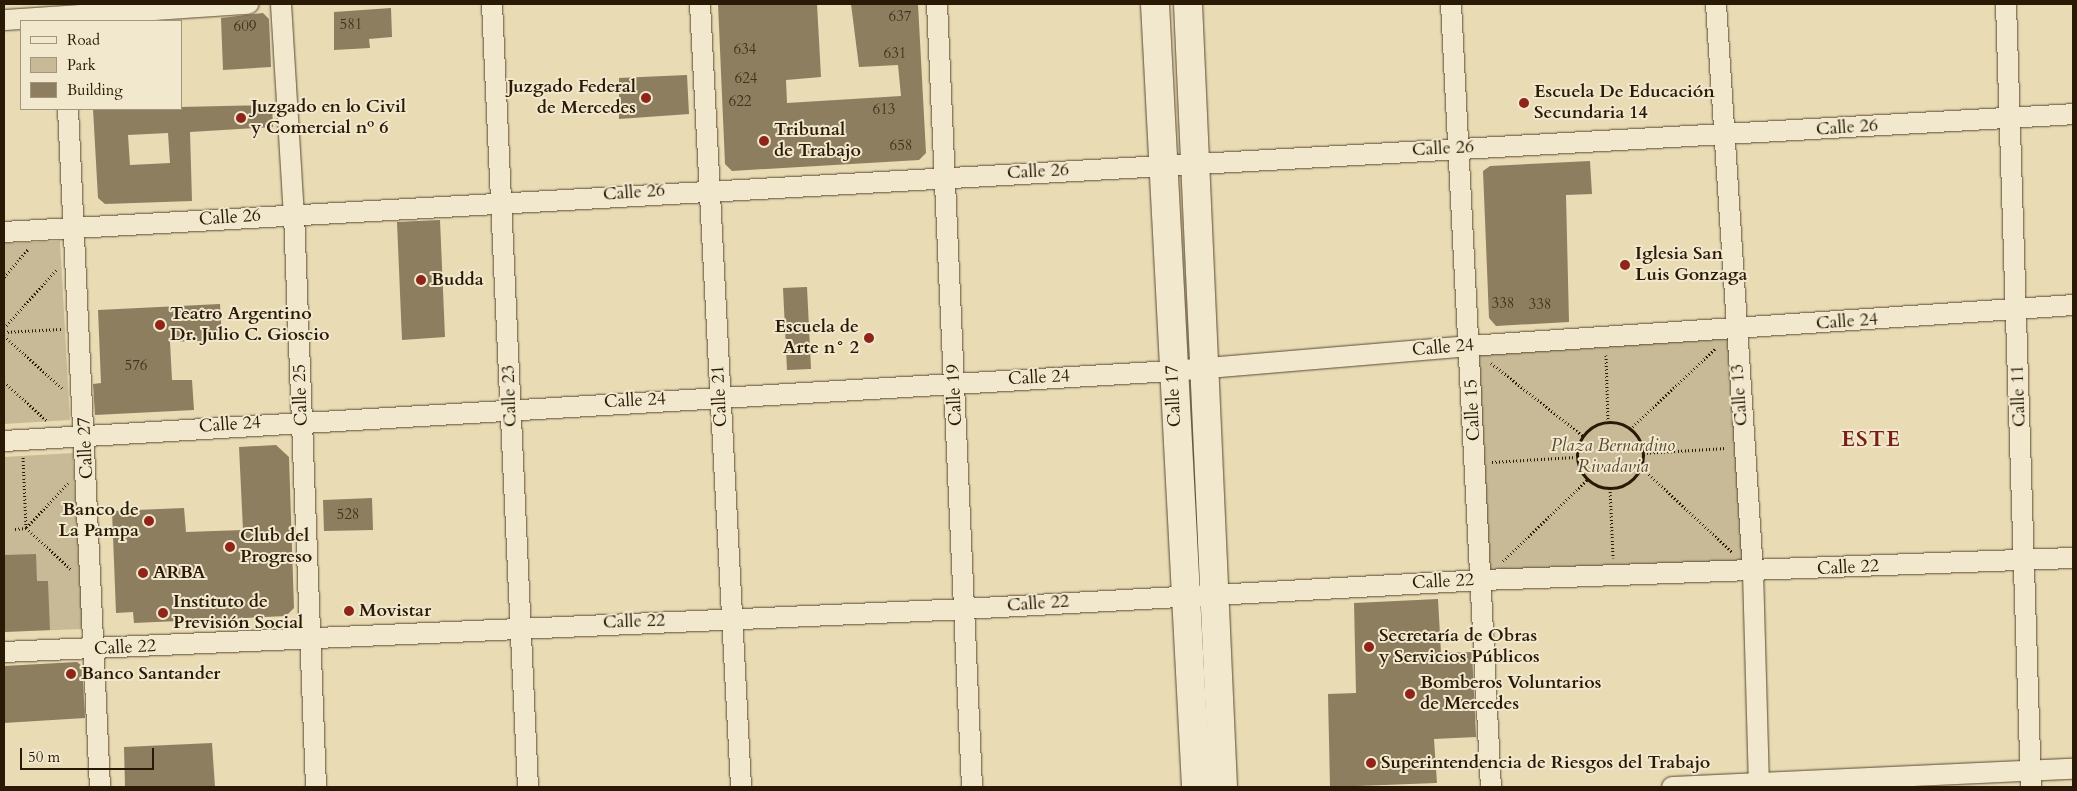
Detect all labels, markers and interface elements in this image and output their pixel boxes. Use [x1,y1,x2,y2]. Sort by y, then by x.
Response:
house number: 637 [888,8,912,26]
house number: 581 [339,16,363,34]
house number: 609 [233,18,257,36]
legend [20,20,182,110]
text: Road [67,30,100,50]
house number: 634 [733,41,757,59]
house number: 631 [883,45,907,63]
text: Park [67,55,96,75]
house number: 624 [734,70,758,88]
place label: Juzgado Federal de Mercedes [507,77,636,120]
text: Building [67,80,123,100]
place label: Escuela De Educación Secundaria 14 [1534,82,1715,125]
marker: Juzgado Federal de Mercedes [640,92,652,104]
house number: 622 [728,93,752,111]
place label: Juzgado en lo Civil y Comercial nº 6 [251,97,406,140]
marker: Escuela De Educación Secundaria 14 [1518,97,1530,109]
house number: 613 [872,101,896,119]
marker: Juzgado en lo Civil y Comercial nº 6 [235,112,247,124]
street label: Calle 26 [1815,115,1879,141]
place label: Tribunal de Trabajo [774,120,861,162]
marker: Tribunal de Trabajo [758,135,770,147]
house number: 658 [889,137,913,155]
street label: Calle 26 [1411,137,1475,161]
street label: Calle 26 [1006,160,1070,184]
street label: Calle 26 [602,180,666,206]
street label: Calle 26 [198,205,262,231]
place label: Iglesia San Luis Gonzaga [1635,244,1748,286]
marker: Iglesia San Luis Gonzaga [1619,259,1631,271]
place label: Budda [431,269,484,291]
marker: Budda [415,274,427,286]
house number: 338 [1491,295,1515,313]
house number: 338 [1528,296,1552,314]
place label: Teatro Argentino Dr. Julio C. Gioscio [170,304,330,346]
street label: Calle 24 [1815,309,1879,335]
place label: Escuela de Arte n° 2 [775,317,859,359]
marker: Teatro Argentino Dr. Julio C. Gioscio [154,319,166,331]
marker: Escuela de Arte n° 2 [863,332,875,344]
street label: Calle 24 [1411,335,1475,361]
house number: 576 [124,357,148,375]
street label: Calle 19 [943,363,967,427]
street label: Calle 13 [1727,363,1753,427]
street label: Calle 25 [289,364,313,426]
street label: Calle 21 [708,364,732,428]
street label: Calle 17 [1162,364,1186,428]
street label: Calle 23 [498,365,522,427]
street label: Calle 11 [2007,365,2031,427]
street label: Calle 24 [1007,366,1071,390]
street label: Calle 15 [1461,378,1485,442]
street label: Calle 24 [603,389,667,413]
street label: Calle 24 [198,412,262,438]
street label: Calle 27 [74,416,98,480]
district label: ESTE [1841,427,1901,453]
park label: Plaza Bernardino Rivadavia [1551,436,1675,478]
place label: Banco de La Pampa [59,500,139,542]
house number: 528 [336,506,360,524]
marker: Banco de La Pampa [143,515,155,527]
place label: Club del Progreso [240,526,312,568]
marker: Club del Progreso [224,541,236,553]
street label: Calle 22 [1816,556,1880,580]
place label: ARBA [153,562,205,584]
marker: ARBA [137,567,149,579]
street label: Calle 22 [1411,570,1475,594]
street label: Calle 22 [1006,591,1070,617]
place label: Instituto de Previsión Social [173,592,303,634]
place label: Movistar [359,600,431,622]
marker: Movistar [343,605,355,617]
marker: Instituto de Previsión Social [157,607,169,619]
street label: Calle 22 [603,610,665,634]
place label: Secretaría de Obras y Servicios Públicos [1379,626,1540,669]
street label: Calle 22 [93,636,157,660]
marker: Secretaría de Obras y Servicios Públicos [1363,641,1375,653]
place label: Banco Santander [81,663,220,685]
marker: Banco Santander [65,668,77,680]
place label: Bomberos Voluntarios de Mercedes [1420,673,1601,716]
marker: Bomberos Voluntarios de Mercedes [1404,688,1416,700]
scale bar [22,738,156,770]
text: 50 m [28,747,60,767]
place label: Superintendencia de Riesgos del Trabajo [1381,752,1710,774]
marker: Superintendencia de Riesgos del Trabajo [1365,757,1377,769]

